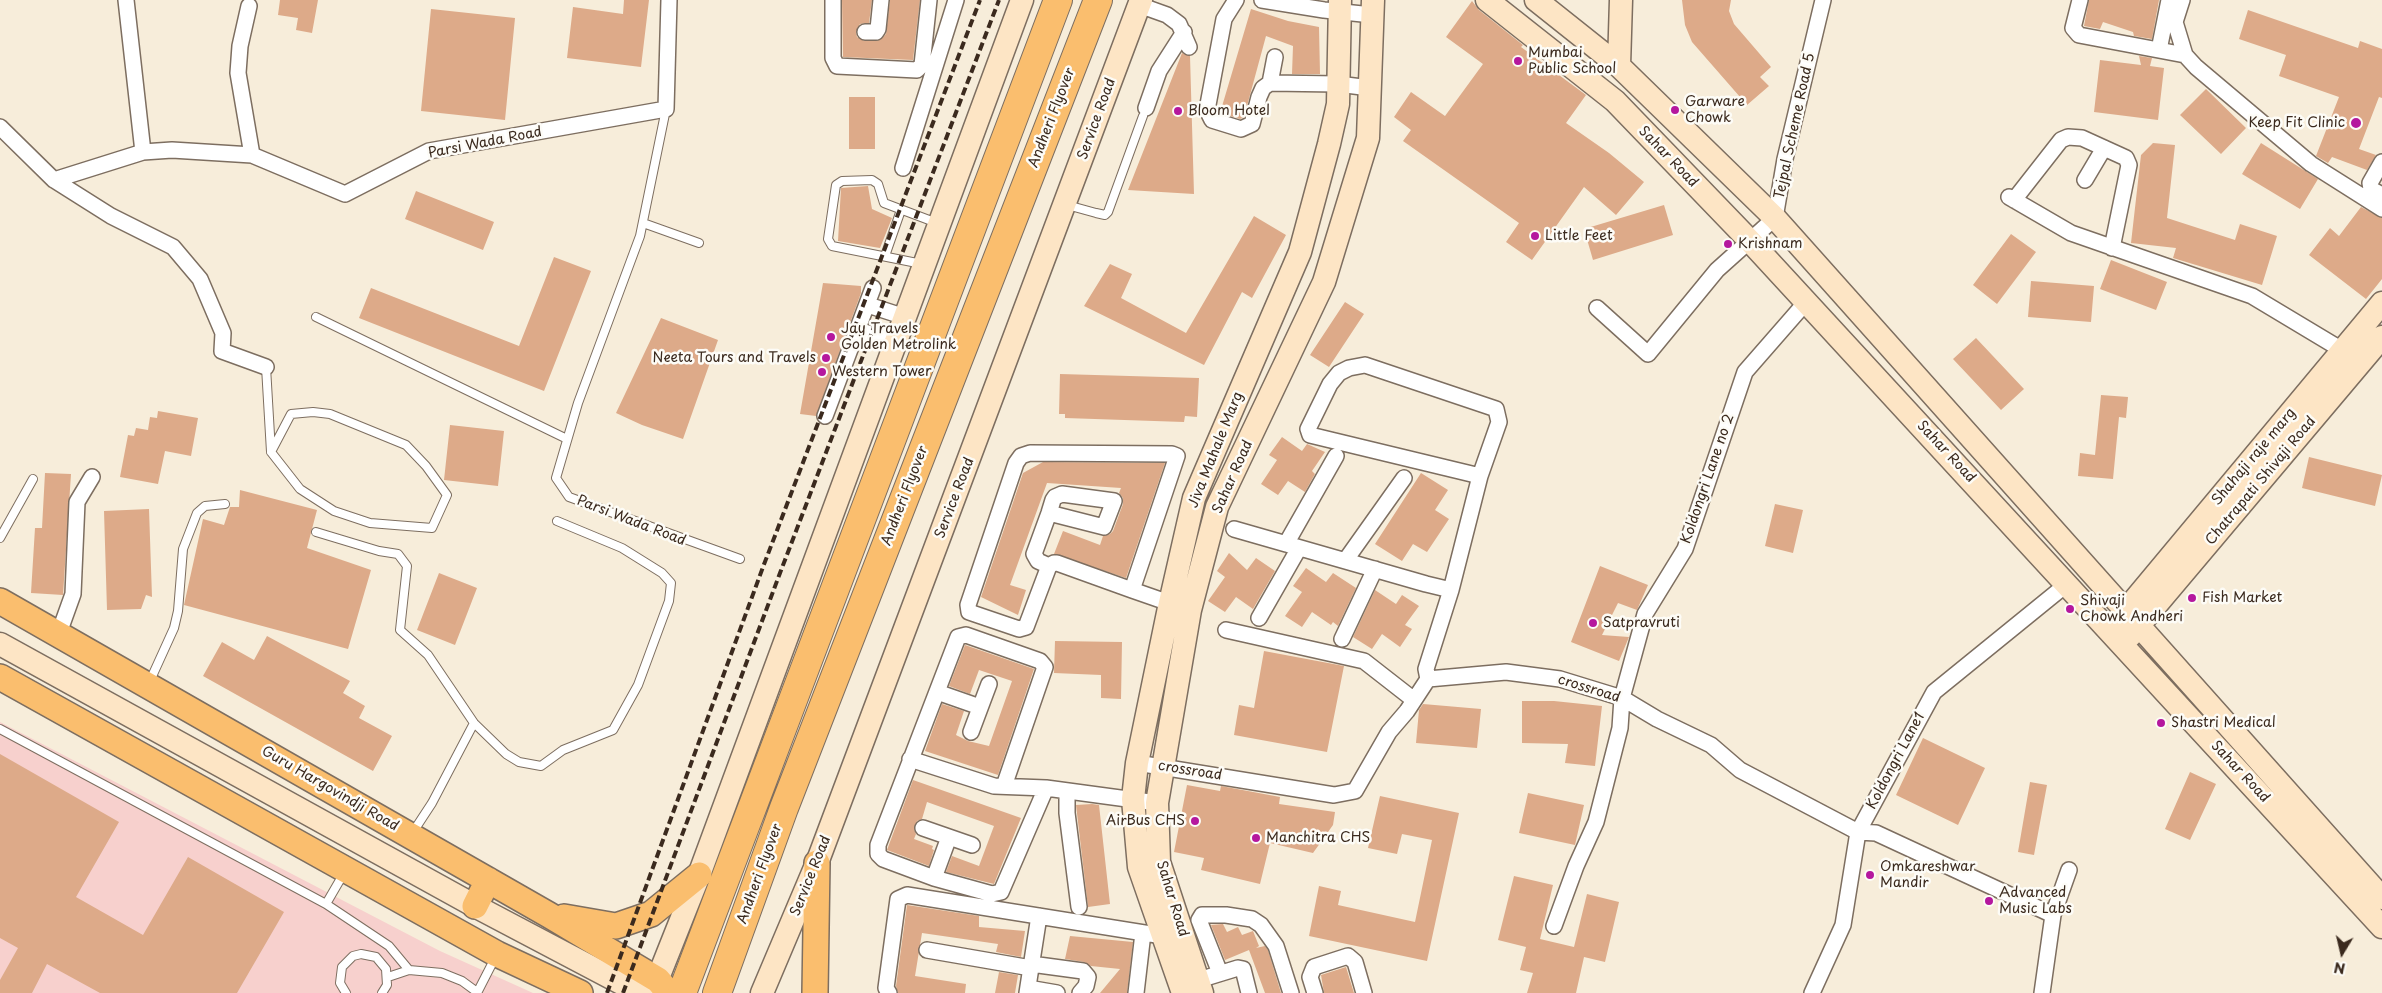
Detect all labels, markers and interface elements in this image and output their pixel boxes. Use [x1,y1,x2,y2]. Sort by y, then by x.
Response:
place label: Mumbai Public School [1528,45,1616,78]
street label: Tejpal Scheme Road 5 [1771,52,1819,200]
marker: Mumbai Public School [1512,55,1524,67]
street label: Andheri Flyover [1025,66,1079,170]
street label: Service Road [1074,76,1120,162]
place label: Garware Chowk [1685,94,1745,126]
place label: Bloom Hotel [1188,103,1270,119]
marker: Garware Chowk [1669,104,1681,116]
marker: Bloom Hotel [1172,105,1184,117]
place label: Keep Fit Clinic [2248,115,2345,131]
marker: Keep Fit Clinic [2349,116,2363,130]
street label: Sahar Road [1635,123,1701,191]
street label: Parsi Wada Road [427,124,543,162]
place label: Little Feet [1545,228,1613,244]
marker: Little Feet [1529,230,1541,242]
place label: Krishnam [1738,236,1802,252]
marker: Krishnam [1722,238,1734,250]
place label: Jay Travels Golden Metrolink [841,321,956,354]
marker: Jay Travels Golden Metrolink [825,331,837,343]
place label: Neeta Tours and Travels [653,350,816,366]
marker: Neeta Tours and Travels [820,352,832,364]
place label: Western Tower [832,364,932,380]
marker: Western Tower [816,366,828,378]
street label: Jiva Mahale Marg [1185,390,1247,510]
street label: Shahaji raje marg [2208,405,2300,509]
street label: Koldongri Lane no 2 [1678,412,1738,546]
street label: Chatrapati Shivaji Road [2202,413,2320,549]
street label: Sahar Road [1913,418,1979,486]
street label: Sahar Road [1209,438,1257,516]
street label: Andheri Flyover [878,444,932,548]
street label: Service Road [932,455,978,541]
street label: Parsi Wada Road [574,492,688,550]
place label: Fish Market [2202,590,2282,606]
marker: Fish Market [2186,592,2198,604]
place label: Shivaji Chowk Andheri [2080,593,2183,626]
marker: Shivaji Chowk Andheri [2064,603,2076,615]
place label: Satpravruti [1603,615,1680,631]
marker: Satpravruti [1587,617,1599,629]
street label: crossroad [1556,672,1622,706]
street label: Koldongri Lane1 [1863,710,1929,812]
place label: Shastri Medical [2171,715,2276,731]
marker: Shastri Medical [2155,717,2167,729]
street label: Sahar Road [2207,738,2273,806]
street label: Guru Hargovindji Road [259,743,401,835]
street label: crossroad [1157,758,1223,784]
place label: AirBus CHS [1106,813,1185,829]
marker: AirBus CHS [1189,815,1201,827]
street label: Andheri Flyover [734,822,786,926]
place label: Manchitra CHS [1266,830,1370,846]
marker: Manchitra CHS [1250,832,1262,844]
street label: Service Road [787,833,835,919]
street label: Sahar Road [1152,859,1192,939]
place label: Omkareshwar Mandir [1880,859,1975,892]
marker: Omkareshwar Mandir [1864,869,1876,881]
place label: Advanced Music Labs [1999,885,2072,918]
marker: Advanced Music Labs [1983,895,1995,907]
north arrow [2317,928,2367,978]
text: N [2332,957,2347,980]

